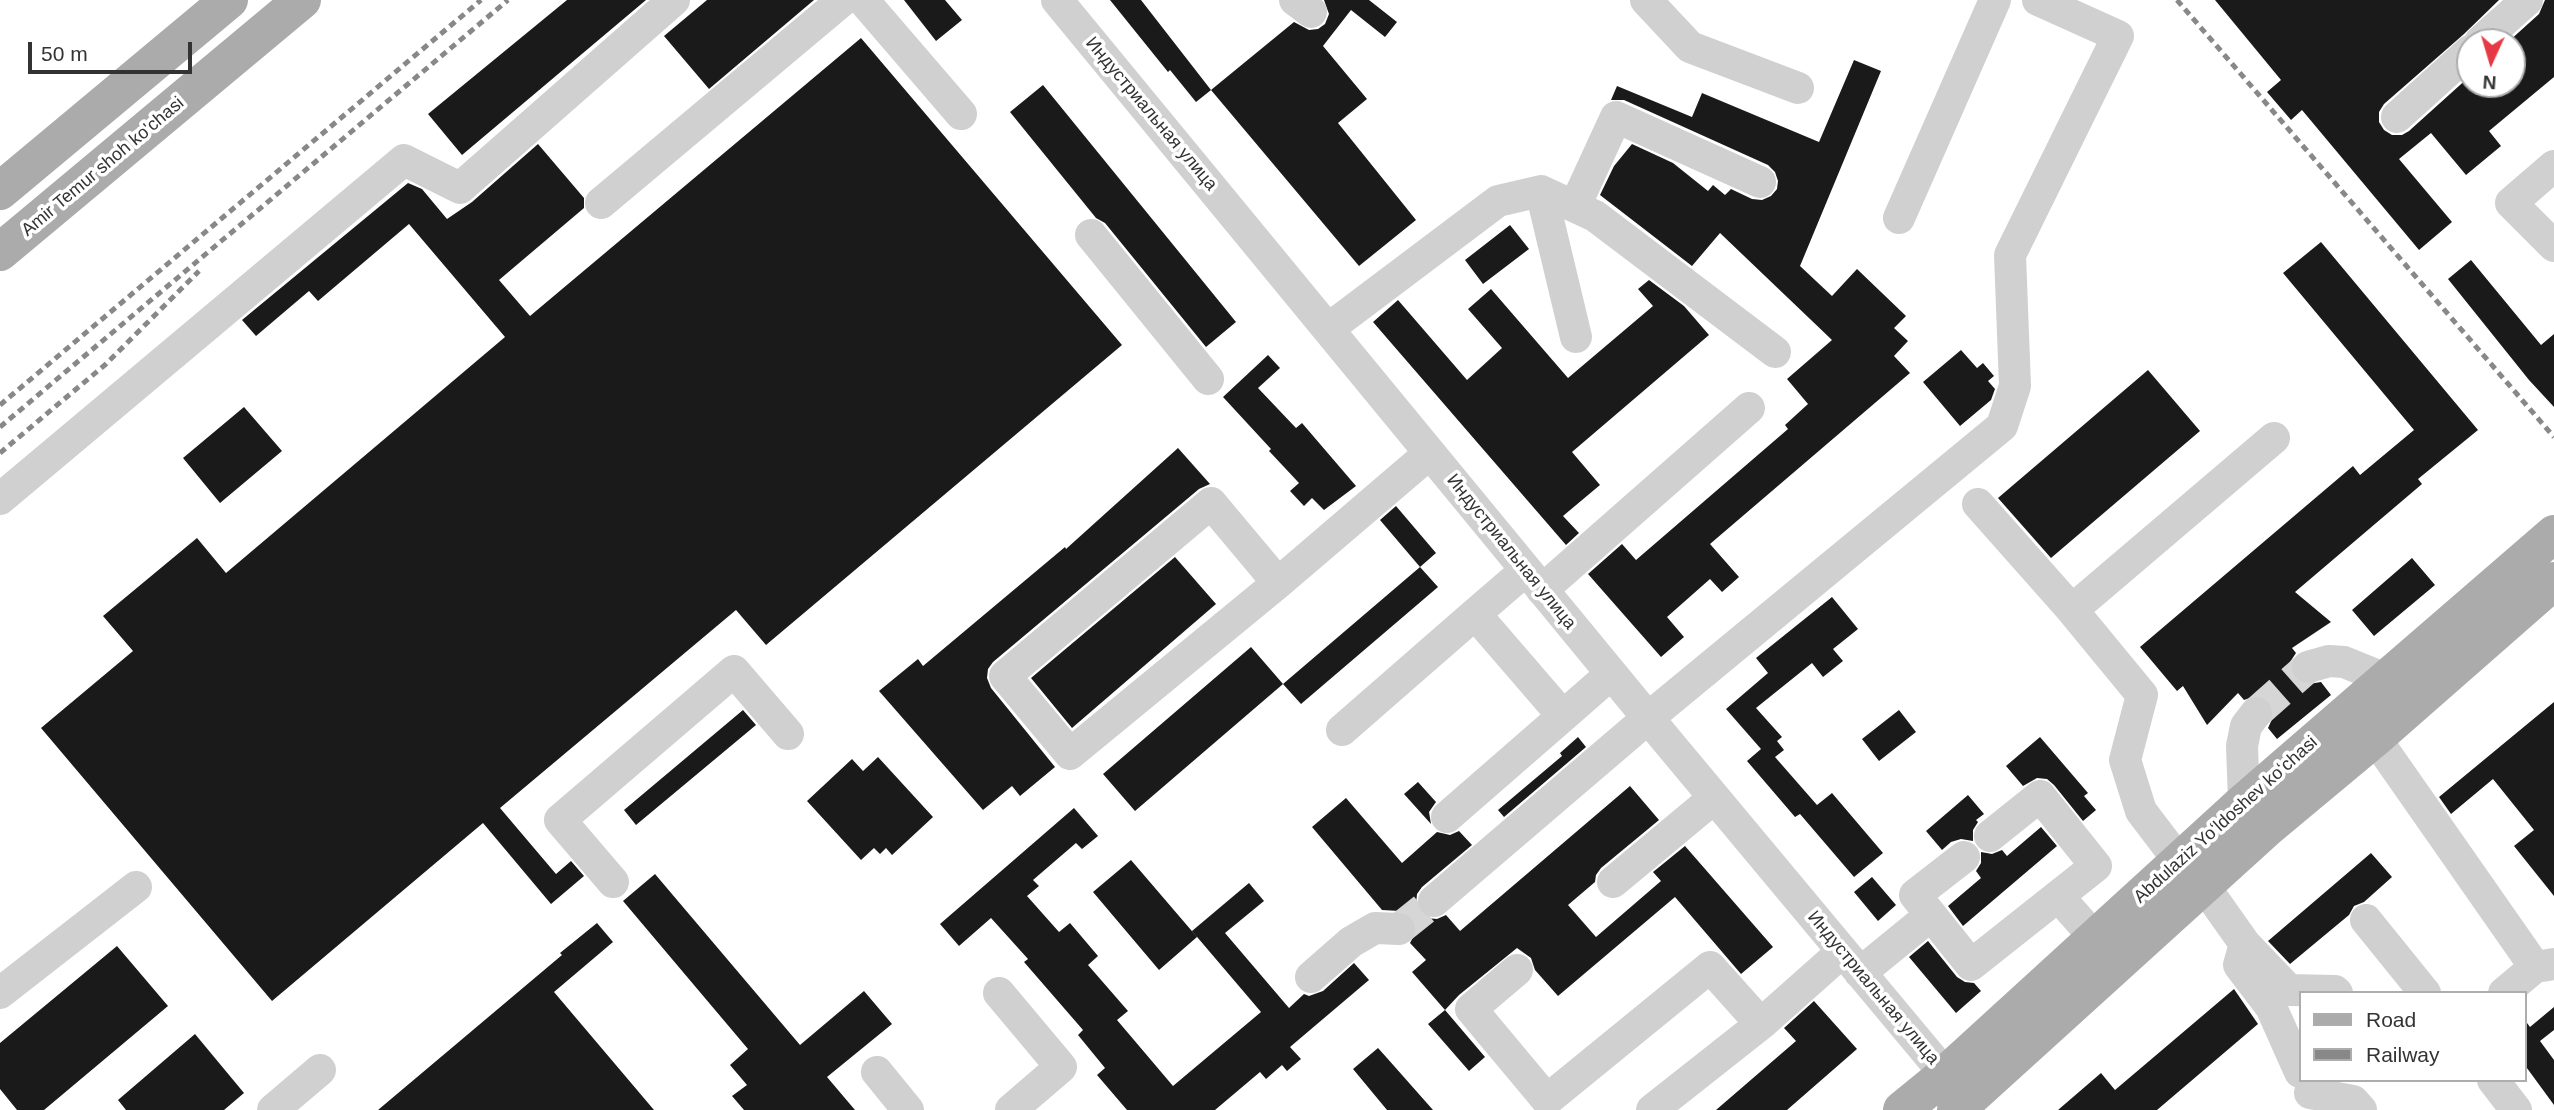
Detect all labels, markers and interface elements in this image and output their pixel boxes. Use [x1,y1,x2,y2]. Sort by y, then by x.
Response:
scale bar [32,28,196,72]
north arrow [2456,28,2526,98]
street label: Индустриальная улица [1081,33,1221,195]
text: 50 m [41,42,88,65]
text: N [2482,71,2497,93]
street label: Amir Temur shoh ko'chasi [17,93,189,241]
street label: Индустриальная улица [1442,470,1580,634]
street label: Abdulaziz Yoʻldoshev koʻchasi [2130,732,2322,908]
street label: Индустриальная улица [1803,907,1943,1069]
legend [2298,991,2526,1082]
text: Road [2366,1008,2416,1031]
text: Railway [2366,1043,2440,1066]

